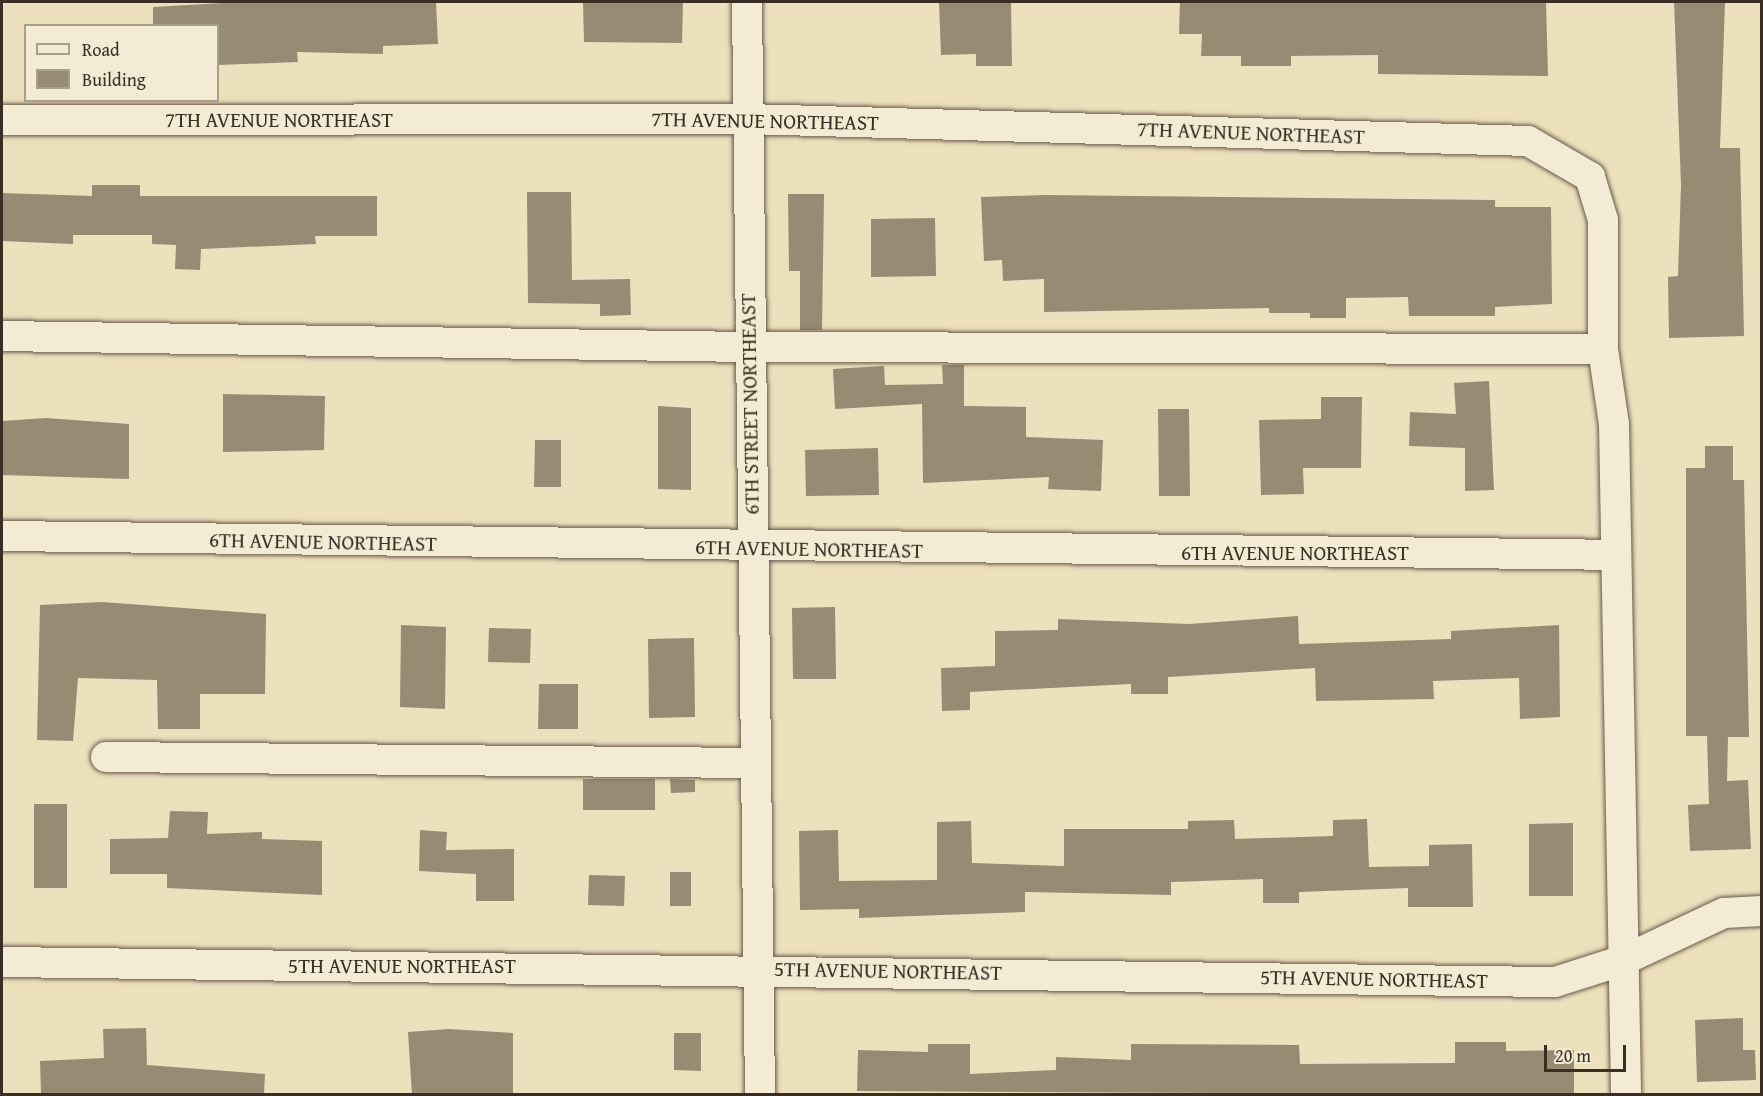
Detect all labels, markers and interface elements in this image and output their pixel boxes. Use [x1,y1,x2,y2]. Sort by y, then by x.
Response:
legend [24,24,219,102]
text: Road [82,36,120,63]
text: Building [82,66,146,93]
street label: 7TH AVENUE NORTHEAST [651,106,879,136]
street label: 7TH AVENUE NORTHEAST [165,107,393,133]
street label: 7TH AVENUE NORTHEAST [1137,116,1365,150]
street label: 6TH STREET NORTHEAST [735,293,765,515]
street label: 6TH AVENUE NORTHEAST [209,527,437,557]
street label: 6TH AVENUE NORTHEAST [695,534,923,564]
street label: 6TH AVENUE NORTHEAST [1181,540,1409,566]
street label: 5TH AVENUE NORTHEAST [288,953,516,979]
street label: 5TH AVENUE NORTHEAST [774,956,1002,986]
street label: 5TH AVENUE NORTHEAST [1260,964,1488,994]
scale bar [1547,1033,1630,1071]
text: 20 m [1555,1042,1591,1069]

